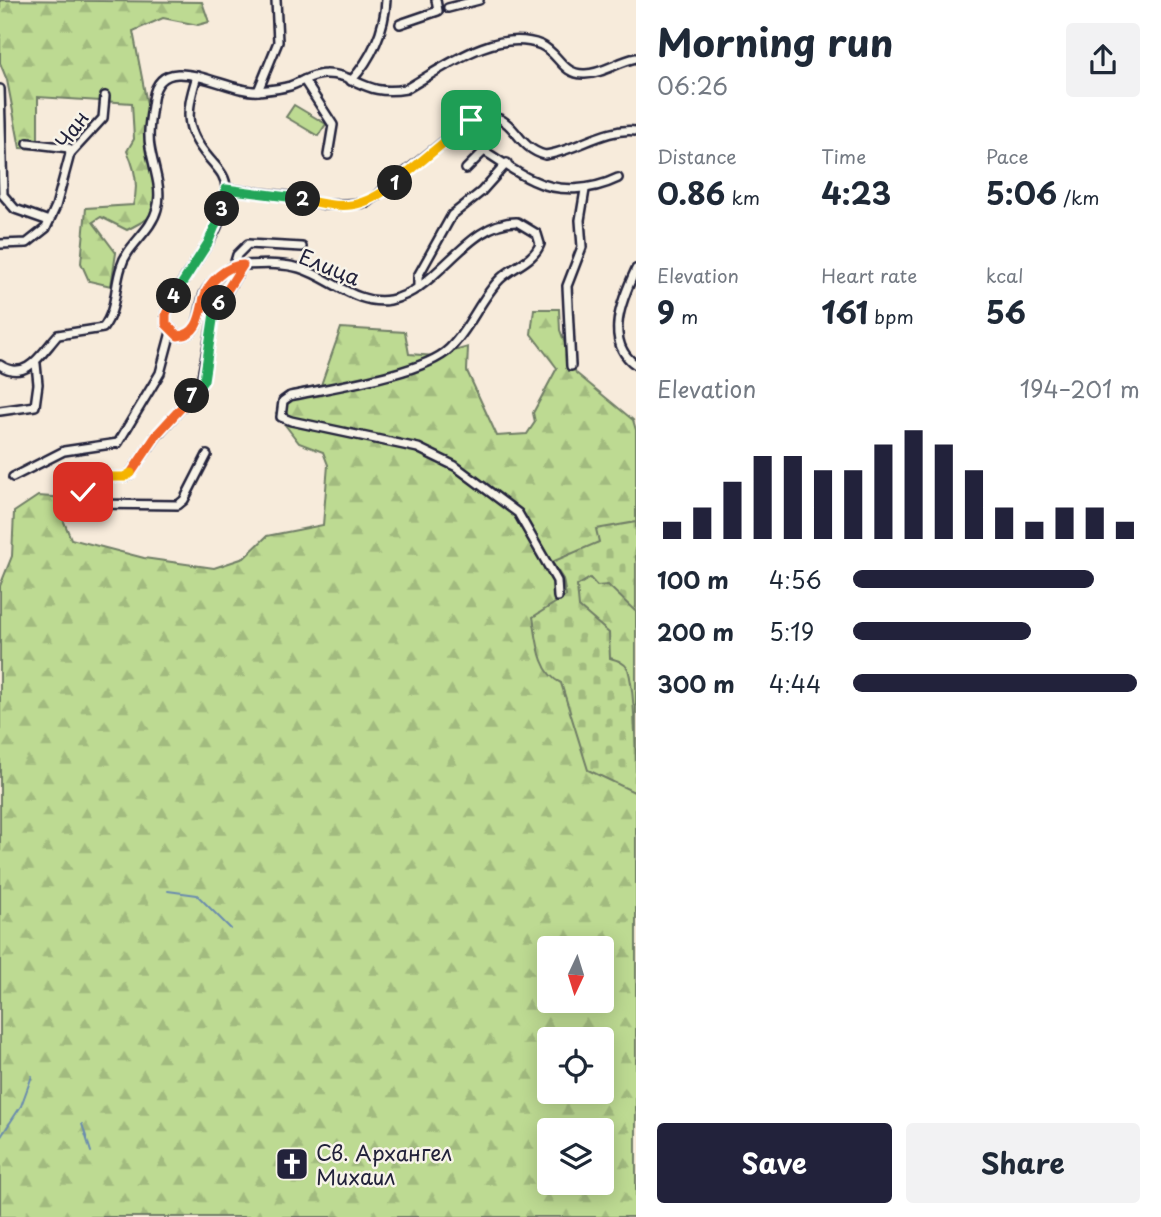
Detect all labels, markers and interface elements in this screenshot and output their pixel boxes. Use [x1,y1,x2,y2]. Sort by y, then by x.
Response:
text: Morning run [657,13,893,70]
button: share [1066,23,1140,97]
text: 06:26 [657,68,728,103]
pin [441,90,501,150]
icon: arrive [452,101,490,139]
street label: Чан [46,103,96,155]
text: Distance [657,142,737,170]
text: Time [821,142,866,170]
text: Pace [986,142,1029,170]
pin: 1 [378,166,412,200]
text: 1 [390,168,399,196]
text: 0.86 [657,170,725,215]
text: 4:23 [821,170,891,215]
text: 5:06 [986,170,1057,215]
pin: 2 [286,182,320,216]
text: km [725,183,760,211]
text: /km [1057,183,1100,211]
text: 2 [296,184,309,212]
pin: 3 [204,192,240,227]
text: 3 [215,194,228,222]
street label: Елица [295,239,366,293]
text: Elevation [657,261,739,289]
text: Heart rate [821,261,917,289]
text: kcal [986,261,1024,289]
pin: 4 [156,278,192,314]
text: 4 [167,281,180,309]
pin: 6 [202,286,236,320]
text: 6 [212,288,225,316]
text: 9 [657,289,675,334]
text: 161 [821,289,868,334]
text: 56 [986,289,1026,334]
text: m [675,302,698,330]
text: bpm [868,302,914,330]
text: Elevation [657,371,756,406]
text: 194–201 m [1020,371,1140,406]
pin: 7 [174,378,210,414]
text: 7 [186,381,197,409]
pin [53,462,113,522]
icon: check [64,473,102,511]
text: 100 m [657,562,729,597]
text: 4:56 [769,562,822,597]
text: 200 m [657,614,734,649]
text: 5:19 [769,614,814,649]
text: 300 m [657,666,735,701]
text: 4:44 [769,666,821,701]
north arrow [537,936,614,1013]
map controls [537,936,614,1195]
button: locate [537,1027,614,1104]
button: layers [537,1118,614,1195]
button: Save [657,1123,892,1203]
button: Share [906,1123,1140,1203]
place label: Св. Архангел Михаил [316,1136,452,1192]
church icon: Св. Архангел Михаил [273,1145,311,1183]

